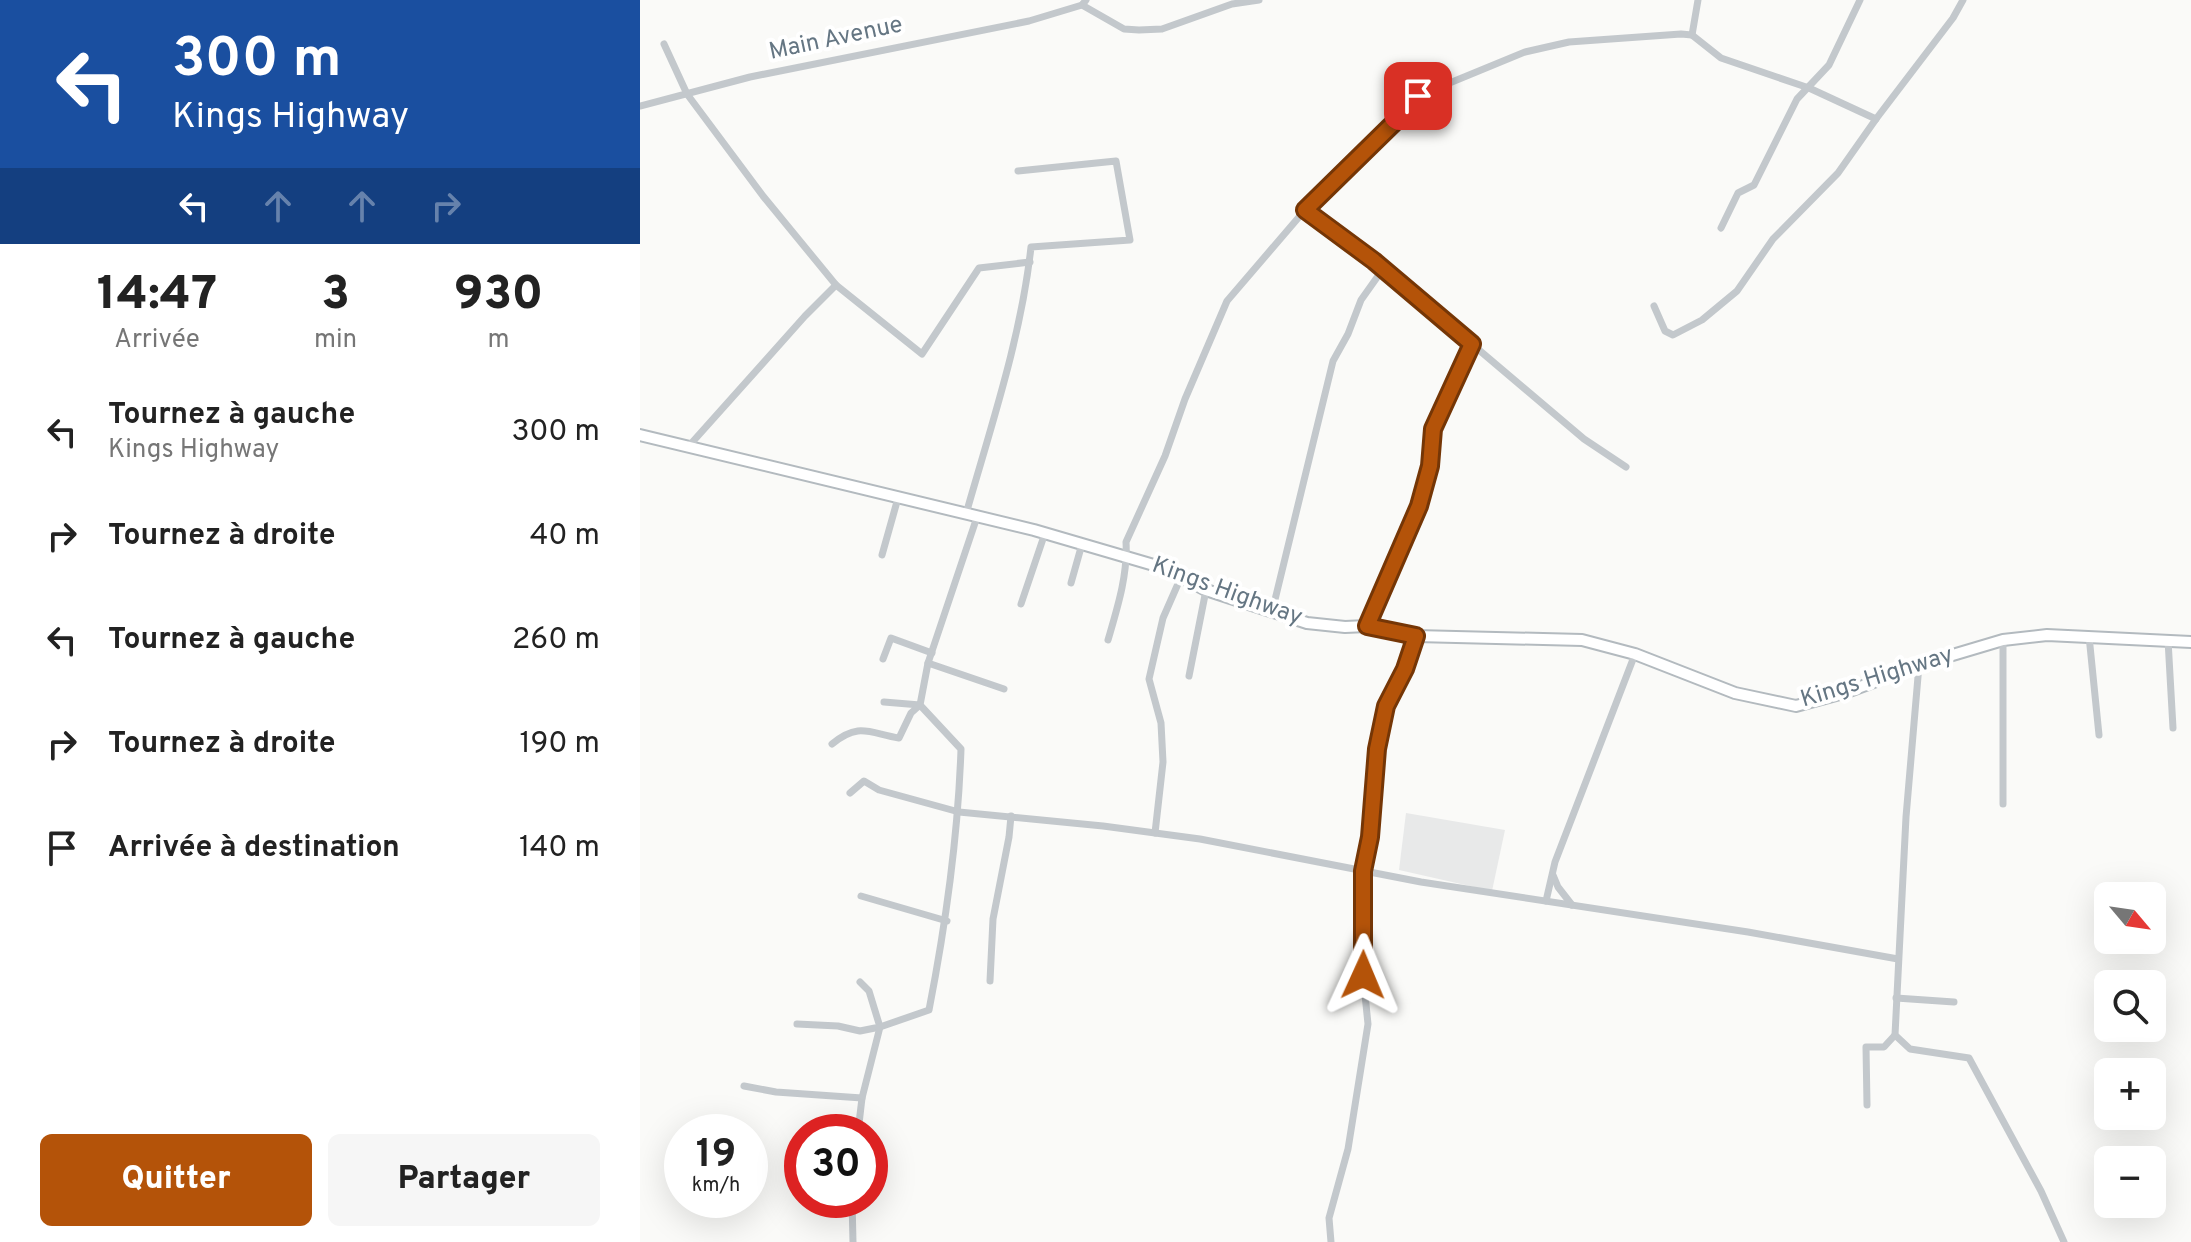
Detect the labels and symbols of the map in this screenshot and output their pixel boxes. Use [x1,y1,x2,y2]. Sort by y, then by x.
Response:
street label: Main Avenue [766,10,906,68]
pin [1384,62,1452,130]
street label: Kings Highway [1148,551,1306,633]
street label: Kings Highway [1797,641,1957,715]
north arrow [2094,882,2166,954]
position arrow [1321,933,1405,1017]
speed limit sign: 30 [784,1114,888,1218]

